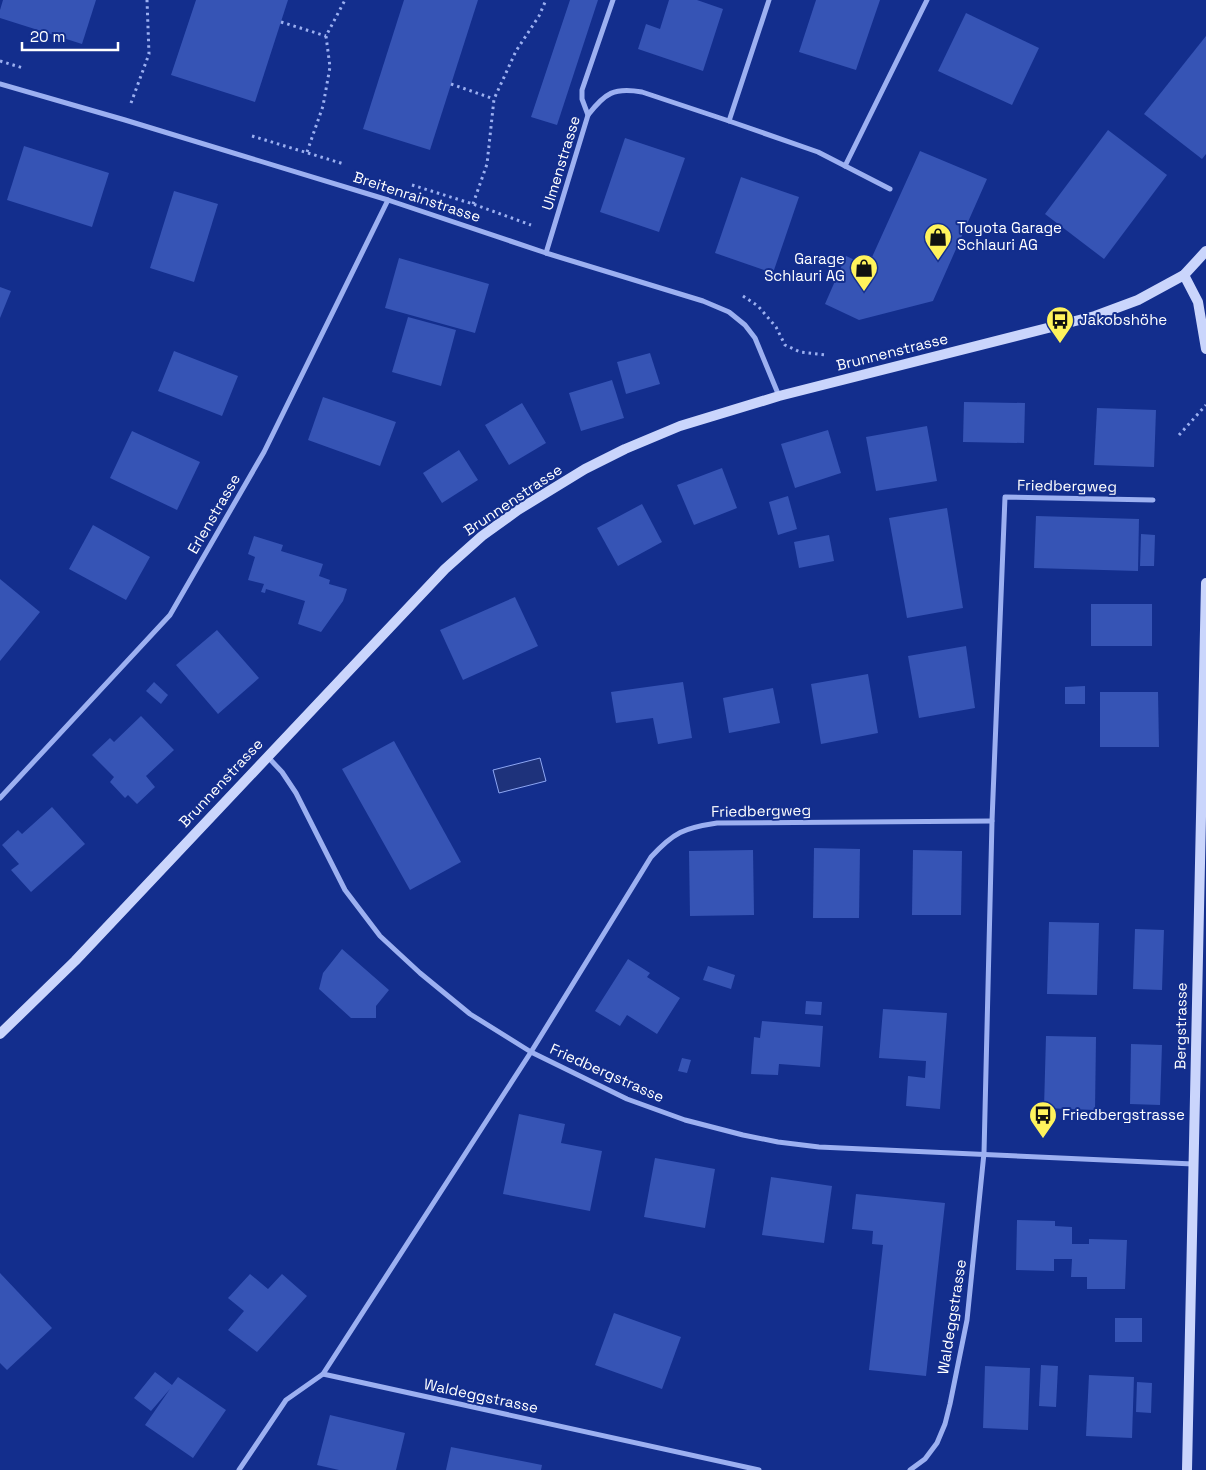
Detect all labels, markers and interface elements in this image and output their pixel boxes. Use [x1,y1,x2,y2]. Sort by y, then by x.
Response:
scale bar [22,20,119,52]
text: 20 m [30,27,65,46]
street label: Ulmenstrasse [537,113,584,212]
street label: Breitenrainstrasse [351,167,483,226]
place label: Toyota Garage Schlauri AG [957,218,1062,254]
shop icon: Toyota Garage Schlauri AG [923,222,953,261]
place label: Garage Schlauri AG [764,249,845,285]
shop icon: Garage Schlauri AG [849,253,879,292]
bus stop icon: Jakobshöhe [1045,305,1075,344]
place label: Jakobshöhe [1079,310,1167,329]
street label: Brunnenstrasse [834,328,950,375]
street label: Brunnenstrasse [460,460,566,539]
street label: Erlenstrasse [183,470,244,557]
street label: Friedbergweg [1017,475,1117,496]
street label: Brunnenstrasse [175,734,267,831]
street label: Friedbergweg [711,800,811,821]
street label: Bergstrasse [1170,982,1191,1070]
street label: Friedbergstrasse [547,1039,667,1106]
bus stop icon: Friedbergstrasse [1028,1100,1058,1139]
place label: Friedbergstrasse [1062,1105,1185,1124]
street label: Waldeggstrasse [933,1258,970,1376]
street label: Waldeggstrasse [422,1374,540,1417]

